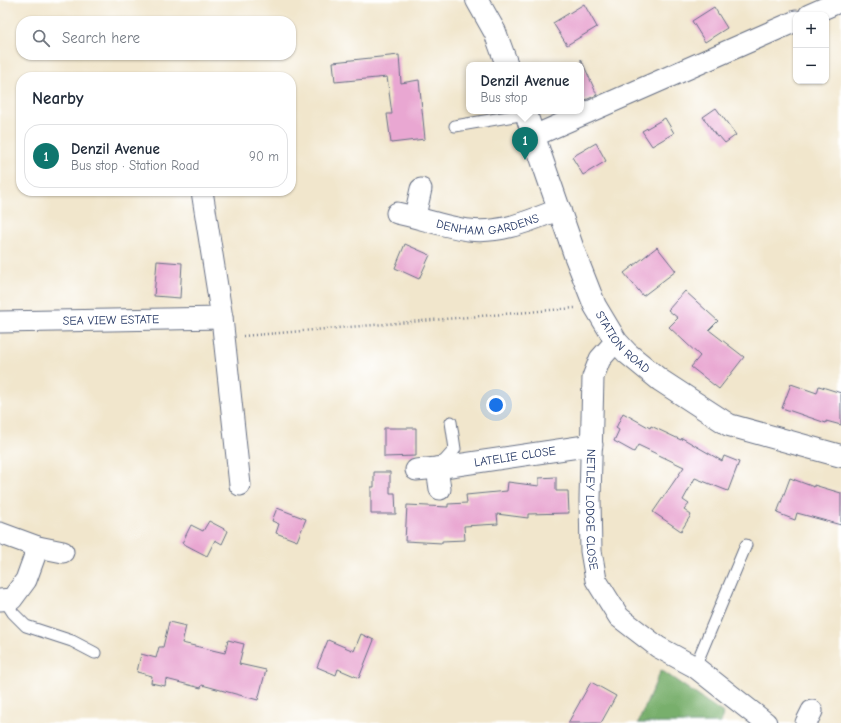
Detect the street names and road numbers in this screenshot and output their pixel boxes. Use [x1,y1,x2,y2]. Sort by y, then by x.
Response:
street label: DENHAM GARDENS [435,211,541,238]
street label: STATION ROAD [593,308,653,376]
street label: SEA VIEW ESTATE [63,312,159,328]
street label: LATELIE CLOSE [473,443,557,469]
street label: NETLEY LODGE CLOSE [583,449,601,571]

